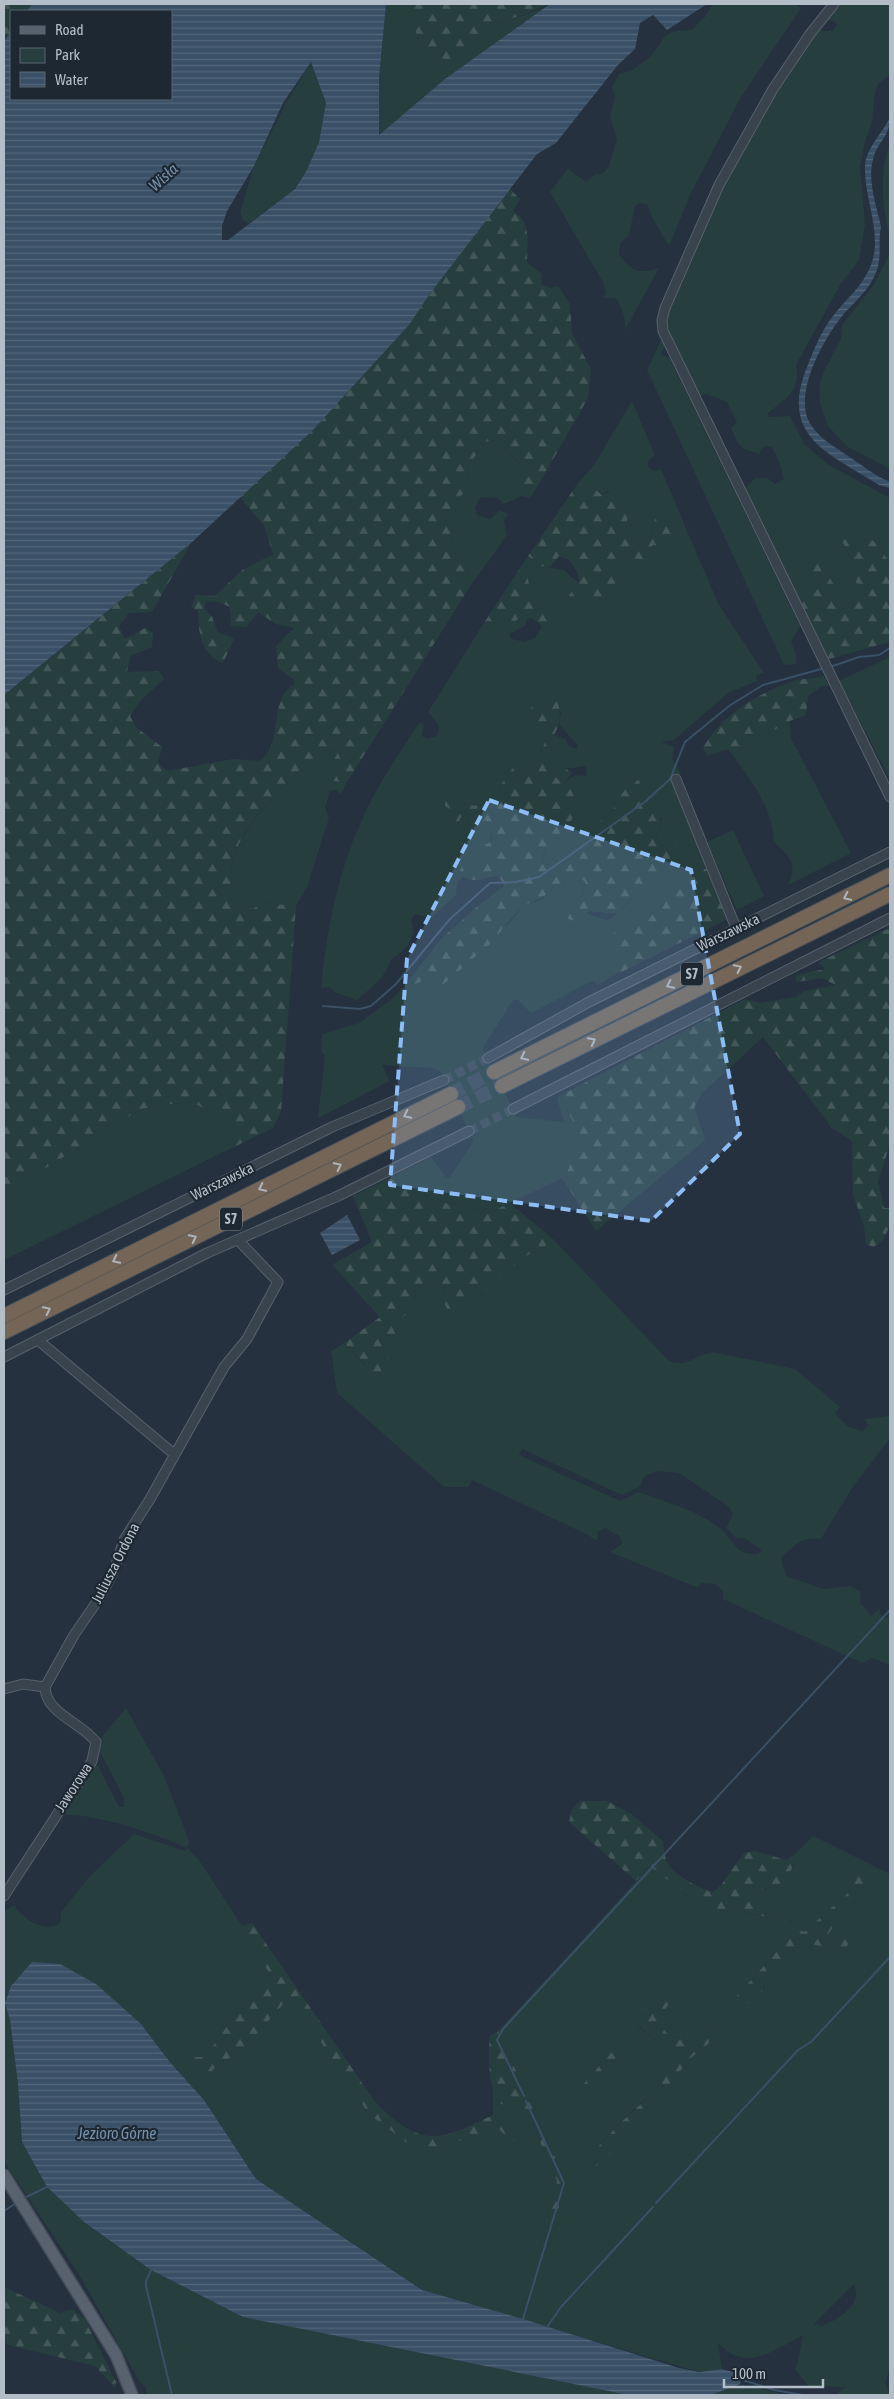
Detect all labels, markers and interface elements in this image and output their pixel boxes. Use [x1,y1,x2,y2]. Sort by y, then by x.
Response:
legend [10,10,172,100]
text: Road [55,21,84,38]
text: Park [55,46,80,63]
text: Water [55,71,88,88]
water label: Wisła [145,159,181,195]
one-way arrow [843,891,852,901]
street label: Warszawska [694,910,762,954]
road number: S7 [681,962,703,986]
one-way arrow [733,964,742,975]
one-way arrow [666,979,675,989]
one-way arrow [587,1037,596,1047]
one-way arrow [520,1051,529,1061]
one-way arrow [403,1109,412,1119]
street label: Warszawska [188,1159,256,1203]
one-way arrow [333,1162,342,1172]
one-way arrow [258,1182,267,1192]
road number: S7 [220,1208,242,1230]
one-way arrow [188,1234,197,1244]
one-way arrow [112,1254,121,1264]
one-way arrow [42,1307,51,1317]
street label: Juliusza Ordona [87,1520,143,1606]
street label: Jaworowa [51,1759,95,1815]
water label: Jezioro Górne [76,2124,157,2142]
scale bar [724,2356,823,2388]
text: 100 m [732,2365,766,2382]

